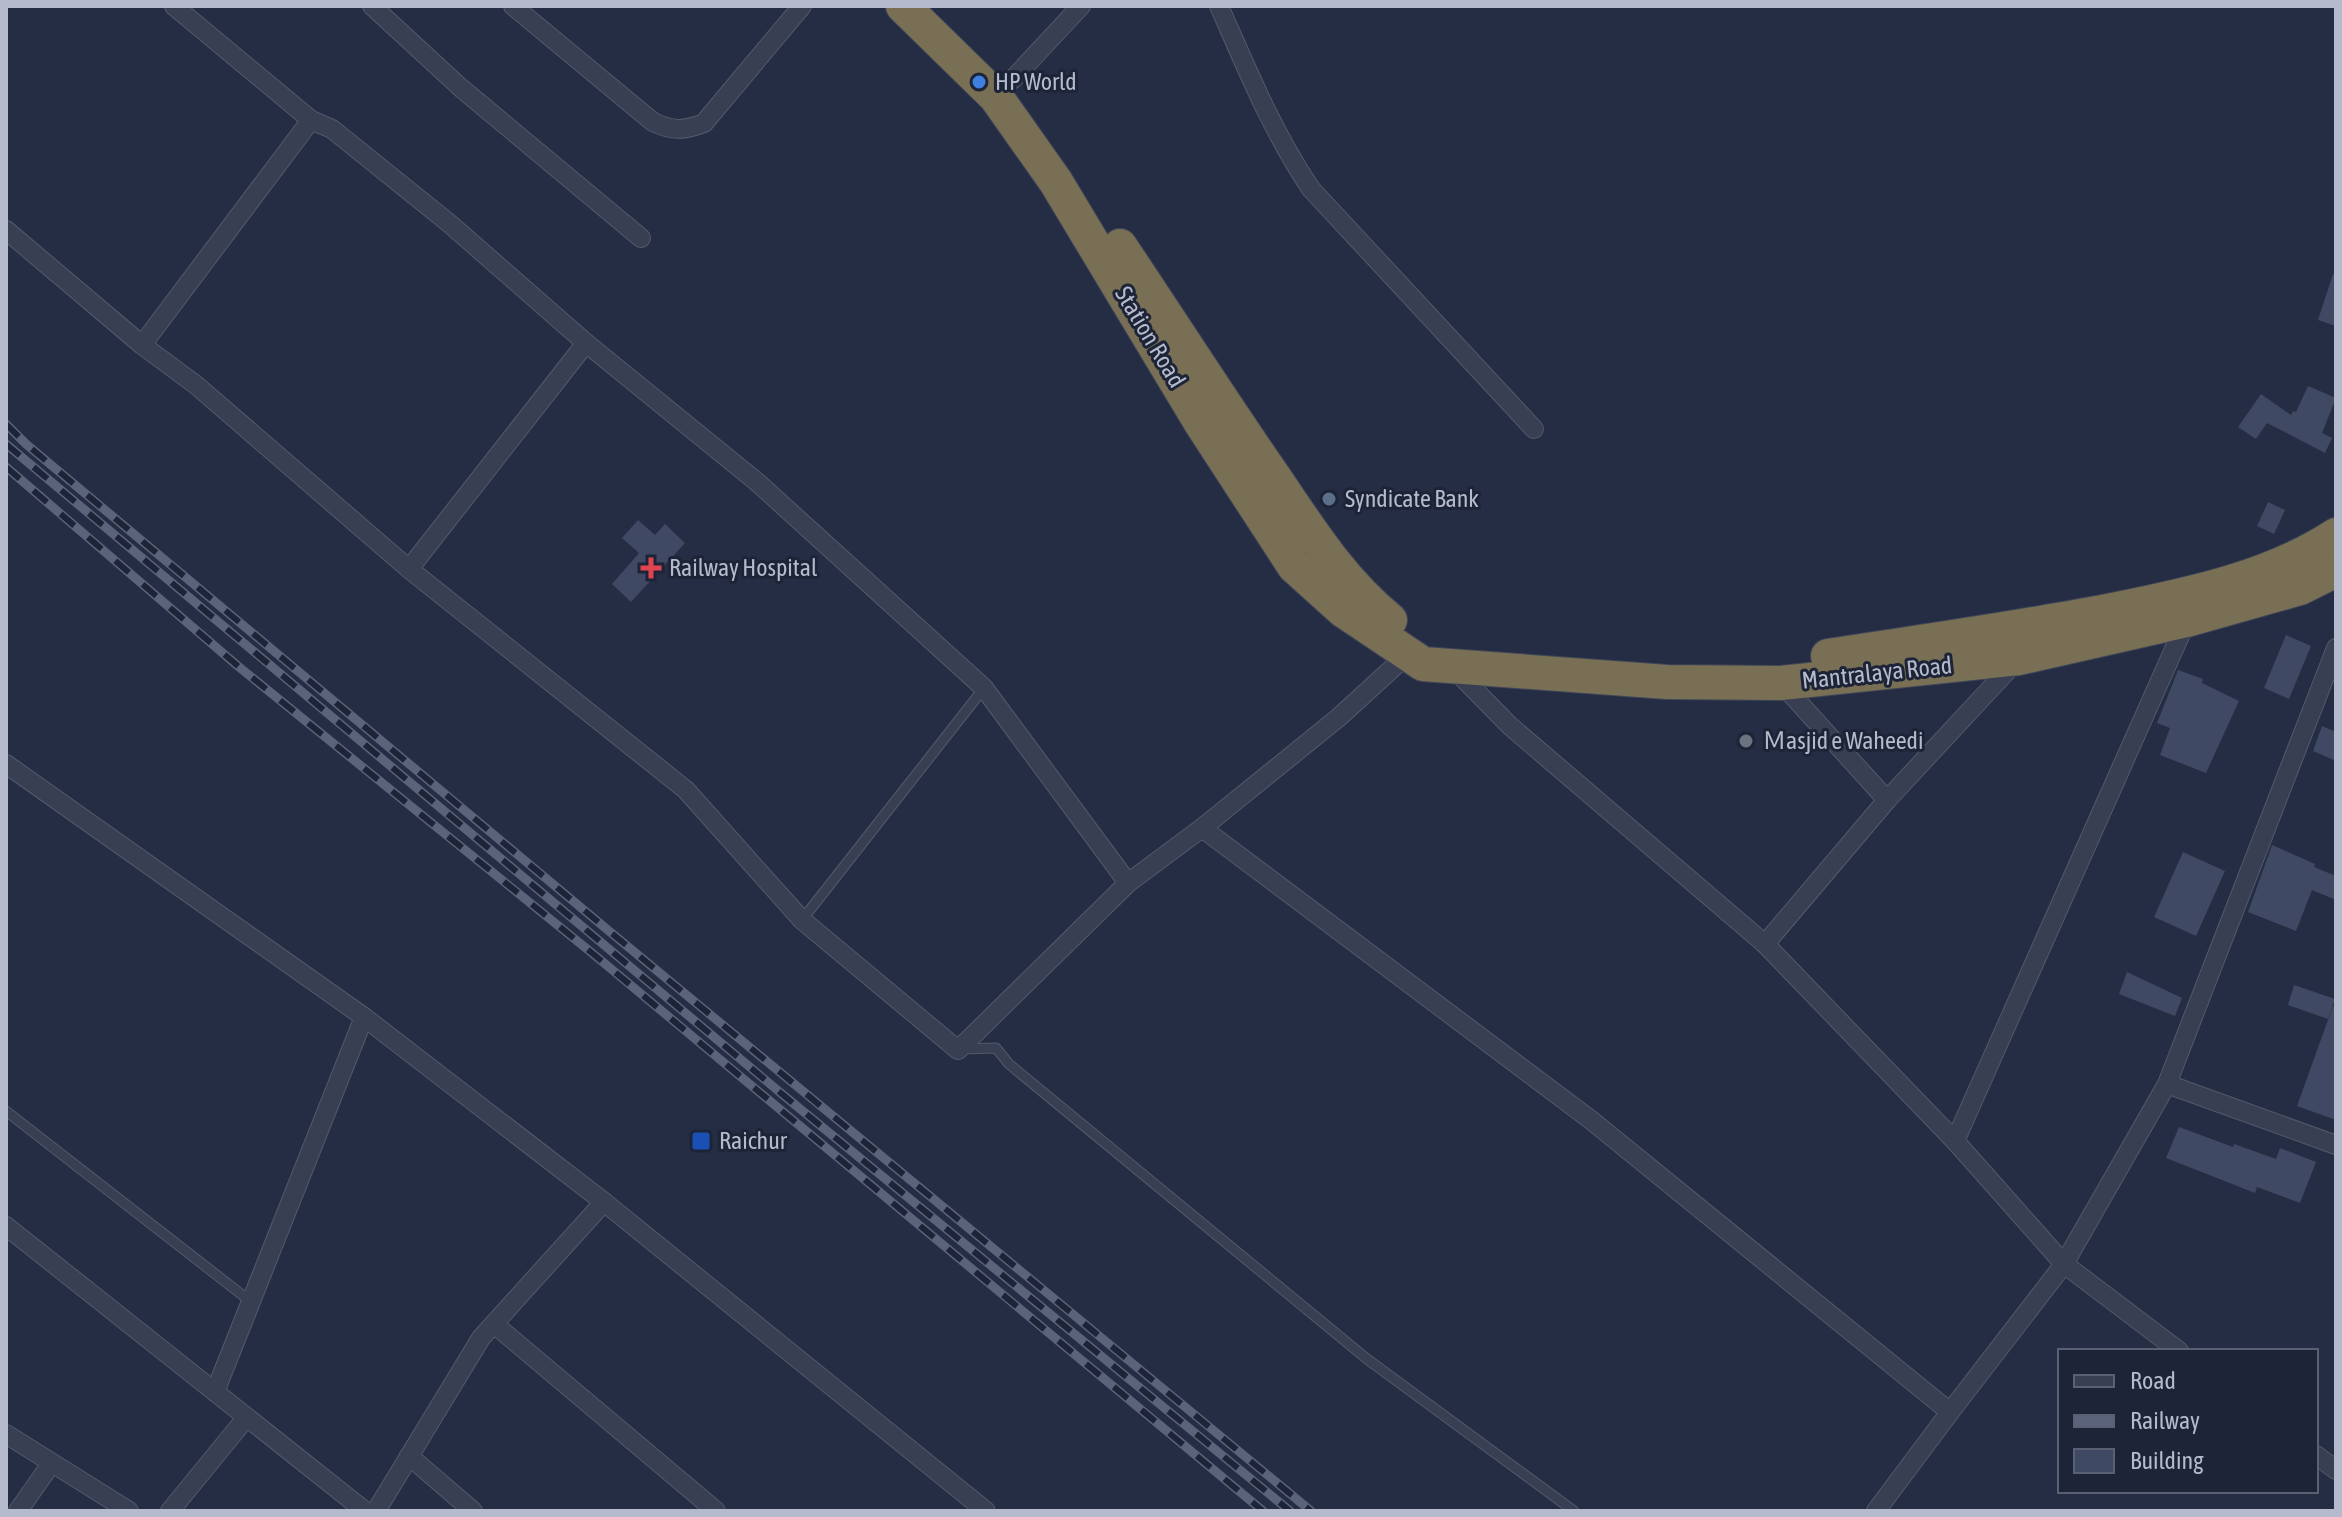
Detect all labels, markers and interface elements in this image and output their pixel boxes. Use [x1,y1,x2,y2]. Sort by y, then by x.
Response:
place label: HP World [995,68,1077,95]
marker: HP World [970,73,988,91]
street label: Station Road [1110,282,1191,392]
place label: Syndicate Bank [1345,485,1479,512]
marker: Syndicate Bank [1320,490,1338,508]
place label: Railway Hospital [669,554,818,581]
marker: Railway Hospital [640,557,662,579]
street label: Mantralaya Road [1800,651,1953,694]
place label: Ｍasjid e Waheedi [1762,727,1923,754]
marker: Ｍasjid e Waheedi [1737,732,1755,750]
place label: Raichur [719,1127,788,1154]
marker: Raichur [690,1130,712,1152]
legend [2058,1349,2318,1493]
text: Road [2130,1367,2176,1394]
text: Railway [2130,1407,2200,1434]
text: Building [2130,1447,2204,1474]

